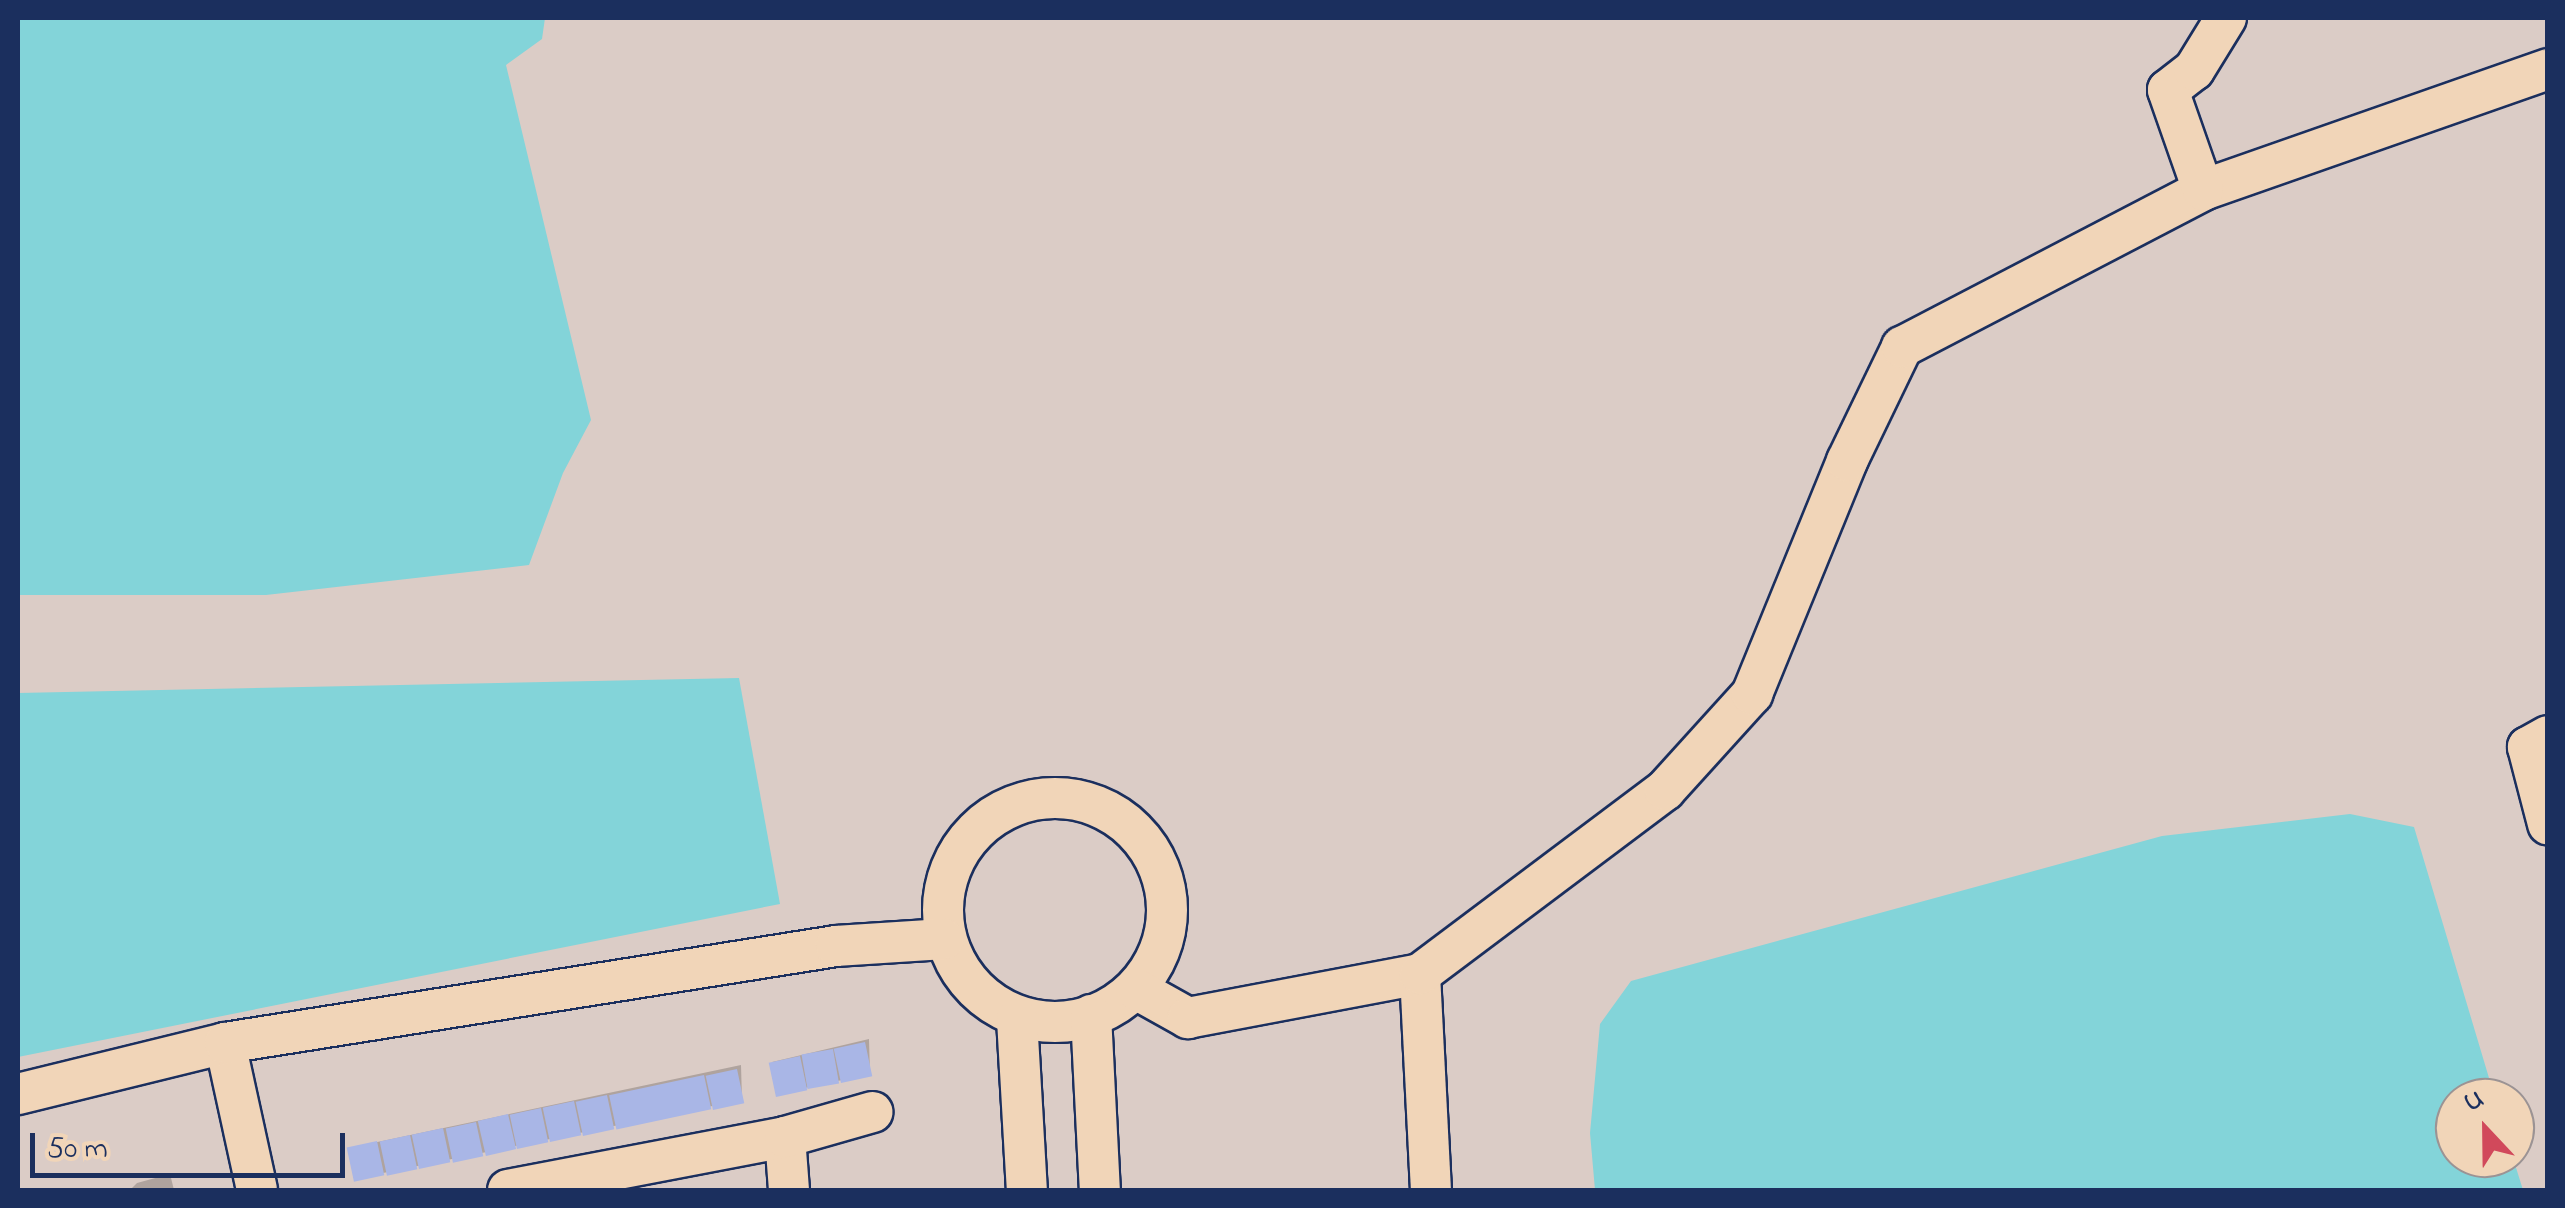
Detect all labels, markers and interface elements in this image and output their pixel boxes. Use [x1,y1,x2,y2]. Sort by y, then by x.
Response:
north arrow [2435,1078,2535,1178]
text: U [2458,1079,2490,1124]
scale bar [35,1113,350,1175]
text: 50 m [47,1128,108,1172]

